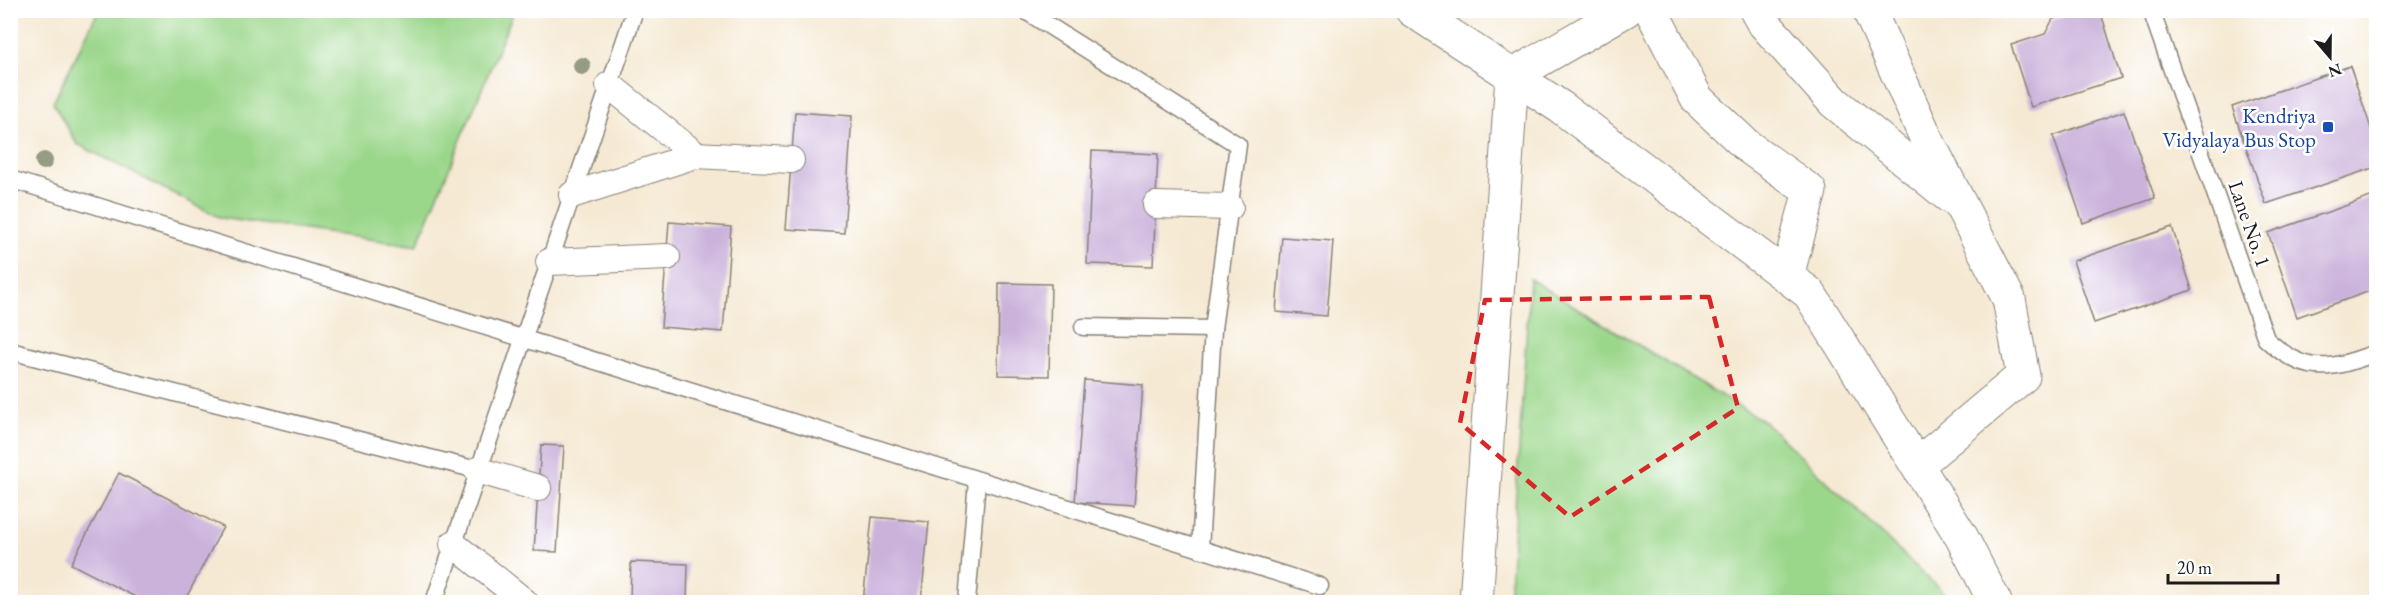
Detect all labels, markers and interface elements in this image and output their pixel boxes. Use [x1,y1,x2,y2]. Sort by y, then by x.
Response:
north arrow [2300,27,2360,87]
text: N [2325,59,2345,83]
place label: Kendriya Vidyalaya Bus Stop [2163,102,2317,153]
marker: Kendriya Vidyalaya Bus Stop [2321,120,2335,134]
street label: Lane No. 1 [2223,177,2277,271]
scale bar [2168,547,2278,585]
text: 20 m [2177,556,2212,579]

